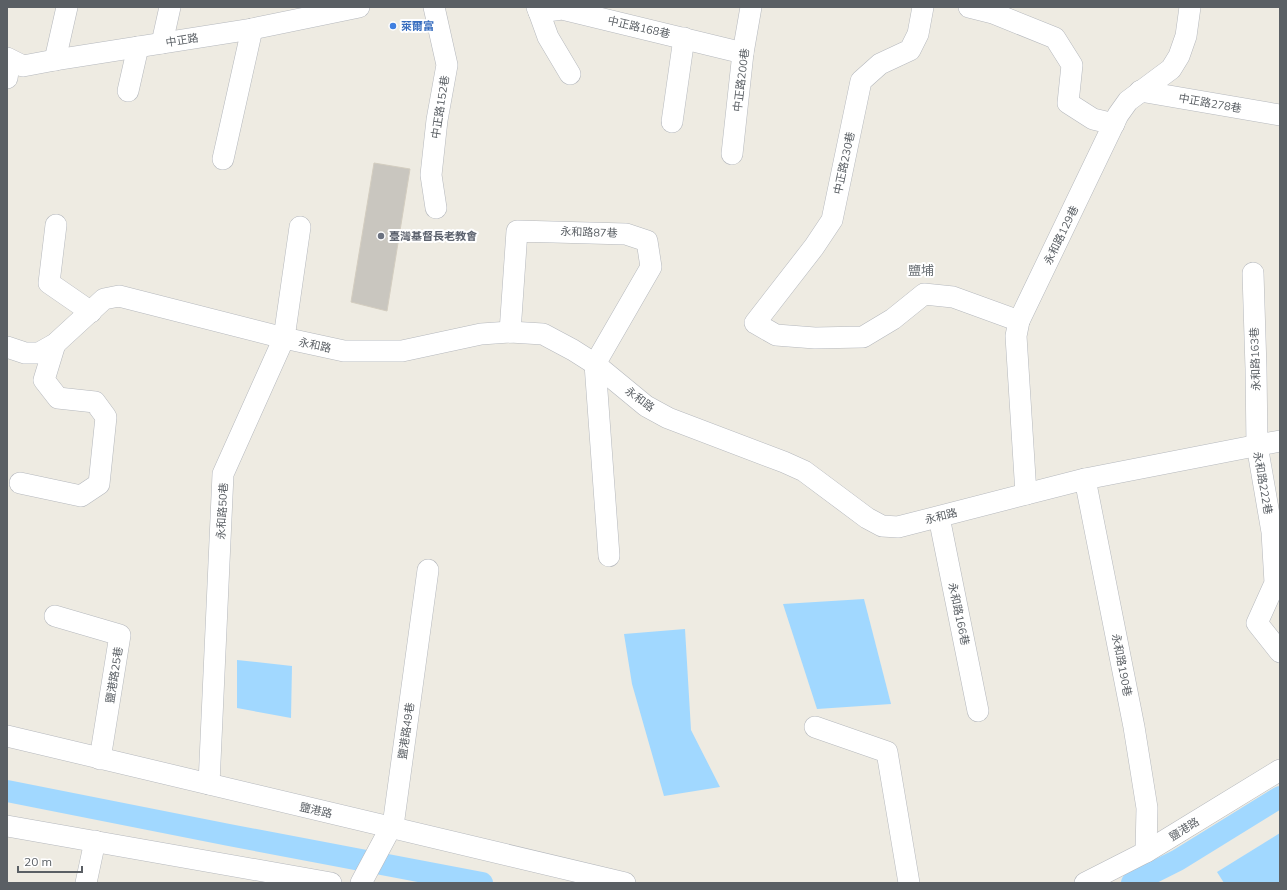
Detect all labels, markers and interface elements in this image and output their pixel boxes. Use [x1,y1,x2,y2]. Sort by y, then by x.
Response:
street label: 中正路168巷 [606,13,672,41]
place label: 萊爾富 [401,19,434,33]
marker: 萊爾富 [388,21,398,31]
street label: 中正路 [165,31,199,49]
street label: 中正路200巷 [730,47,752,113]
street label: 中正路152巷 [428,74,452,140]
street label: 中正路278巷 [1177,91,1243,115]
street label: 中正路230巷 [831,130,857,196]
street label: 永和路129巷 [1041,203,1081,267]
street label: 永和路87巷 [560,224,618,240]
place label: 臺灣基督長老教會 [389,229,477,243]
marker: 臺灣基督長老教會 [376,231,386,241]
district label: 鹽埔 [908,262,934,278]
street label: 永和路163巷 [1247,327,1263,391]
street label: 永和路 [297,335,333,355]
street label: 永和路 [623,384,657,414]
street label: 永和路222巷 [1251,450,1275,516]
street label: 永和路50巷 [214,482,230,540]
street label: 永和路 [923,505,959,527]
street label: 永和路166巷 [946,581,972,647]
street label: 永和路190巷 [1109,632,1135,698]
street label: 鹽港路25巷 [103,646,125,704]
street label: 鹽港路49巷 [395,702,417,760]
street label: 鹽港路 [298,799,334,821]
street label: 鹽港路 [1166,814,1202,844]
scale bar [18,848,82,874]
text: 20 m [24,854,52,869]

